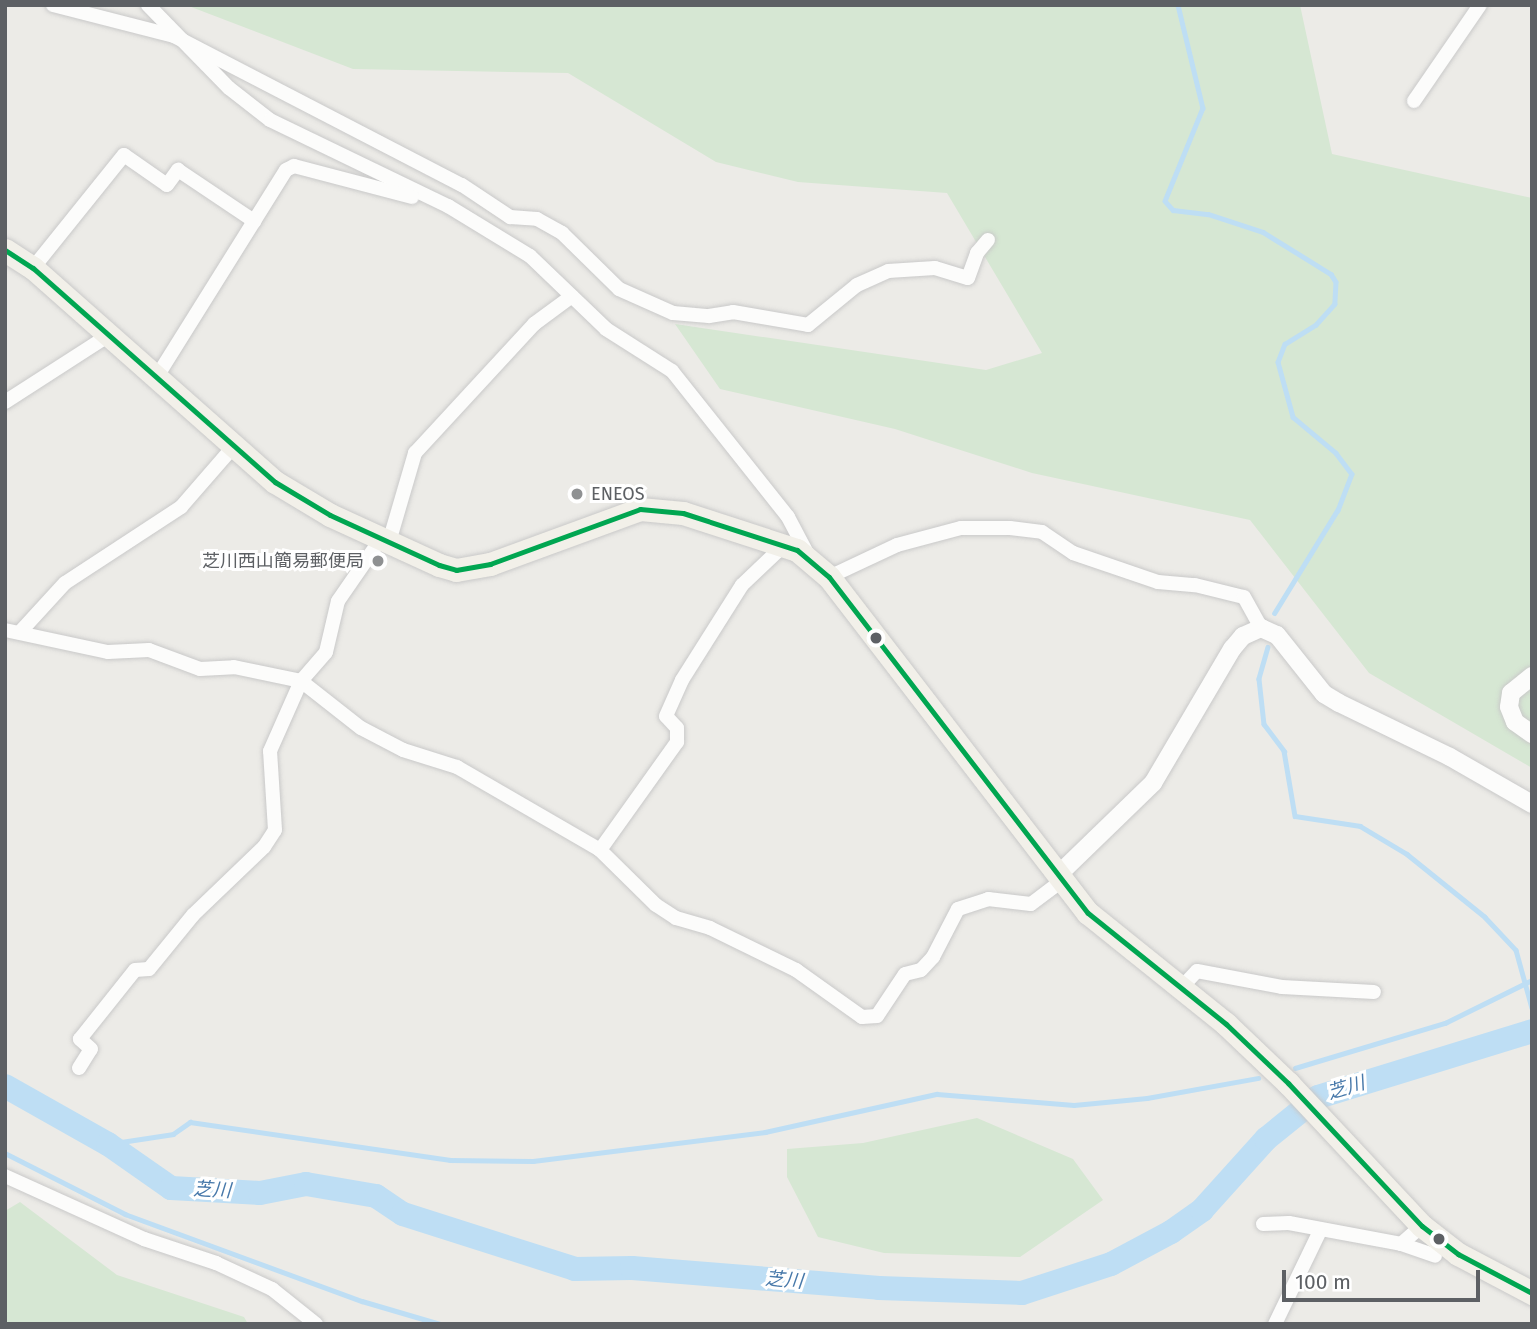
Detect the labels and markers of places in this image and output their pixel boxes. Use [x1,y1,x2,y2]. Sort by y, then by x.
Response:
place label: ENEOS [591,483,645,505]
marker: ENEOS [569,486,585,502]
place label: 芝川西山簡易郵便局 [202,550,364,572]
marker: 芝川西山簡易郵便局 [370,553,386,569]
unlabelled marker [869,631,883,645]
unlabelled marker [1432,1232,1446,1246]

